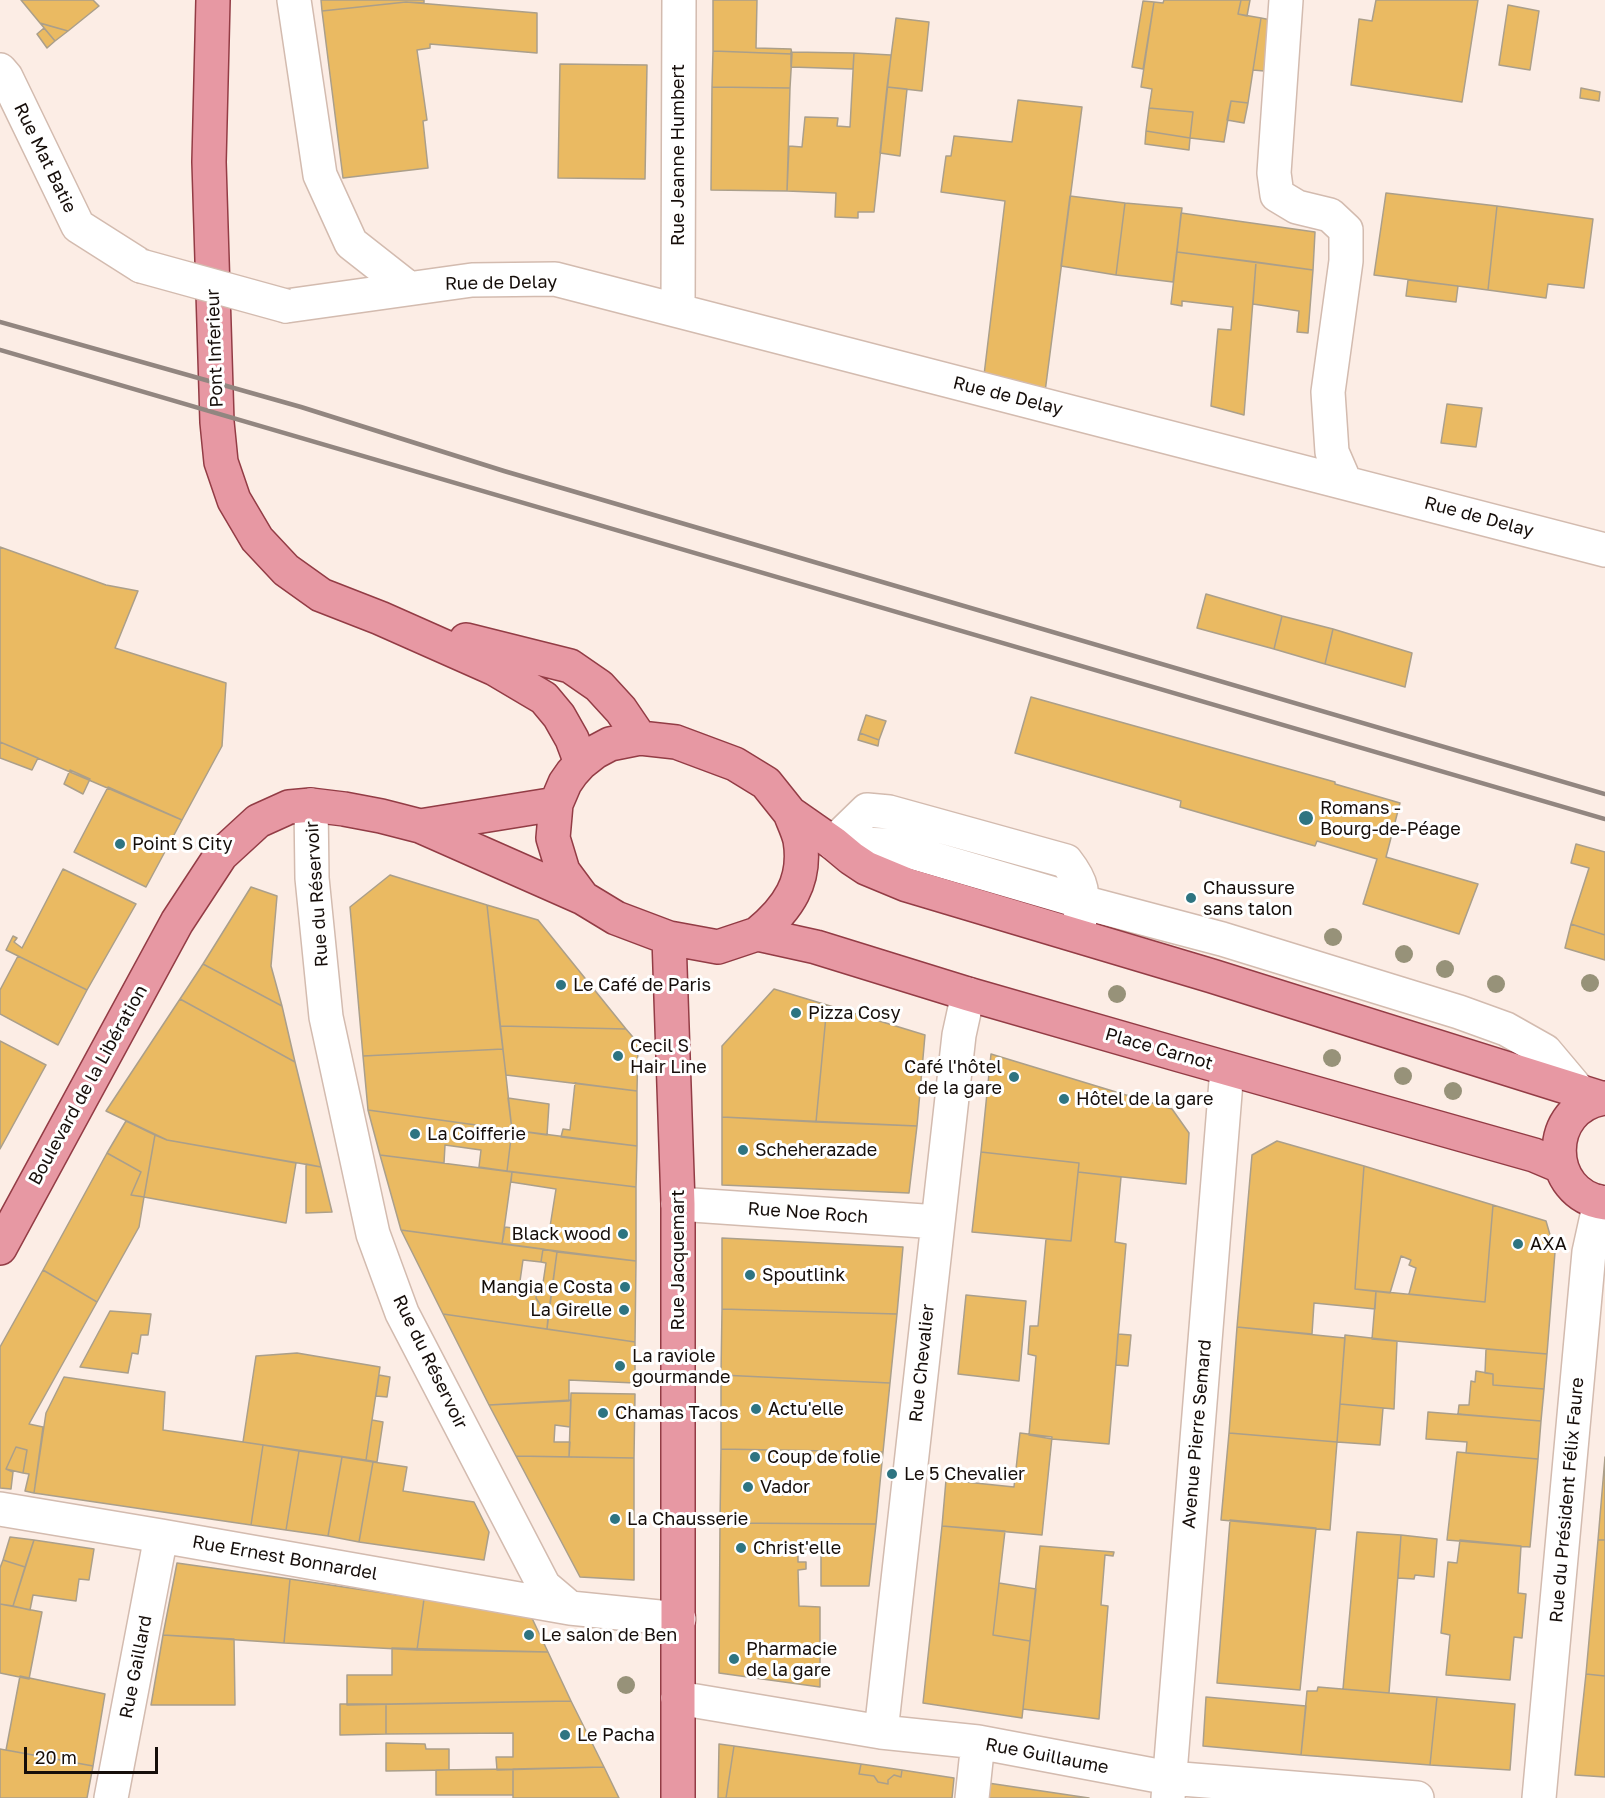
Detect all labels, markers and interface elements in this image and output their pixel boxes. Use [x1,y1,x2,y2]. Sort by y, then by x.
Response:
street label: Rue Jeanne Humbert [667,64,689,246]
street label: Rue Mat Batie [9,100,81,216]
street label: Rue de Delay [445,271,557,295]
street label: Pont Inferieur [202,288,228,408]
street label: Rue de Delay [951,372,1065,420]
street label: Rue de Delay [1422,492,1536,542]
place label: Romans - Bourg-de-Péage [1320,797,1461,840]
marker: Romans - Bourg-de-Péage [1297,809,1315,827]
street label: Rue du Réservoir [301,820,333,968]
place label: Point S City [132,833,233,855]
marker: Point S City [113,837,127,851]
place label: Chaussure sans talon [1203,877,1295,920]
marker: Chaussure sans talon [1184,891,1198,905]
place label: Le Café de Paris [573,974,711,996]
marker: Le Café de Paris [554,978,568,992]
street label: Boulevard de la Libération [24,981,152,1189]
place label: Pizza Cosy [808,1002,900,1024]
marker: Pizza Cosy [789,1006,803,1020]
street label: Place Carnot [1103,1023,1215,1075]
place label: Cecil S Hair Line [630,1035,707,1078]
marker: Cecil S Hair Line [611,1049,625,1063]
place label: Café l'hôtel de la gare [904,1056,1002,1098]
marker: Café l'hôtel de la gare [1007,1070,1021,1084]
place label: Hôtel de la gare [1076,1088,1213,1110]
marker: Hôtel de la gare [1057,1092,1071,1106]
place label: La Coifferie [427,1123,526,1145]
marker: La Coifferie [408,1127,422,1141]
place label: Scheherazade [755,1139,877,1161]
marker: Scheherazade [736,1143,750,1157]
street label: Rue Jacquemart [667,1190,689,1330]
street label: Rue Noe Roch [747,1198,869,1228]
place label: Black wood [511,1223,611,1245]
marker: Black wood [616,1227,630,1241]
place label: AXA [1530,1233,1567,1255]
marker: AXA [1511,1237,1525,1251]
place label: Spoutlink [762,1264,845,1286]
marker: Spoutlink [743,1268,757,1282]
place label: Mangia e Costa [481,1276,613,1298]
marker: Mangia e Costa [618,1280,632,1294]
street label: Rue du Réservoir [388,1291,472,1433]
place label: La Girelle [530,1299,612,1321]
marker: La Girelle [617,1303,631,1317]
street label: Rue Chevalier [905,1303,939,1423]
street label: Avenue Pierre Semard [1178,1338,1216,1530]
place label: La raviole gourmande [632,1345,730,1388]
marker: La raviole gourmande [613,1359,627,1373]
street label: Rue du Président Félix Faure [1546,1376,1588,1624]
place label: Actu'elle [768,1398,844,1420]
place label: Chamas Tacos [615,1402,738,1424]
marker: Actu'elle [749,1402,763,1416]
marker: Chamas Tacos [596,1406,610,1420]
place label: Coup de folie [767,1446,881,1468]
marker: Coup de folie [748,1450,762,1464]
place label: Le 5 Chevalier [904,1463,1025,1485]
marker: Le 5 Chevalier [885,1467,899,1481]
place label: Vador [760,1476,810,1498]
marker: Vador [741,1480,755,1494]
place label: La Chausserie [627,1508,748,1530]
marker: La Chausserie [608,1512,622,1526]
street label: Rue Ernest Bonnardel [191,1531,379,1585]
place label: Christ'elle [753,1537,841,1559]
marker: Christ'elle [734,1541,748,1555]
street label: Rue Gaillard [115,1613,157,1721]
place label: Le salon de Ben [541,1624,677,1646]
marker: Le salon de Ben [522,1628,536,1642]
place label: Pharmacie de la gare [746,1638,837,1680]
marker: Pharmacie de la gare [727,1652,741,1666]
place label: Le Pacha [577,1724,655,1746]
marker: Le Pacha [558,1728,572,1742]
street label: Rue Guillaume [984,1733,1110,1779]
scale bar [27,1735,160,1773]
text: 20 m [35,1746,77,1768]

